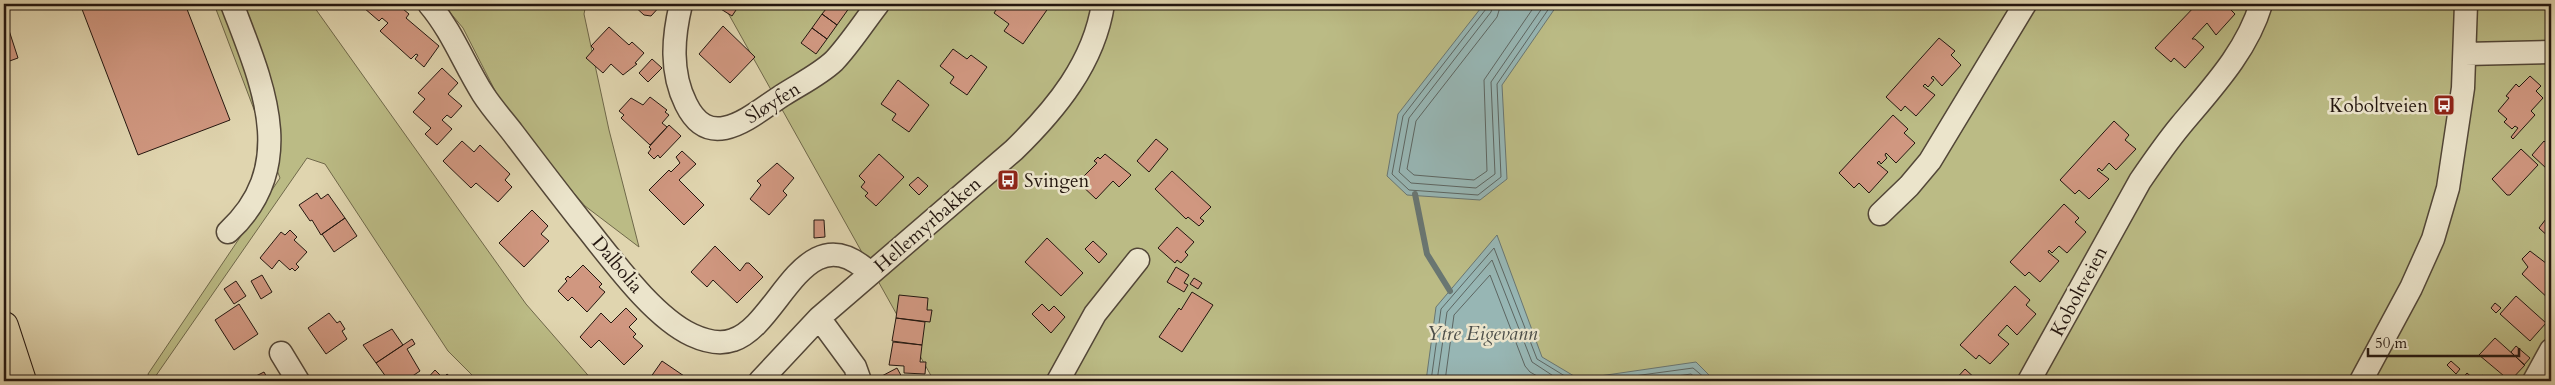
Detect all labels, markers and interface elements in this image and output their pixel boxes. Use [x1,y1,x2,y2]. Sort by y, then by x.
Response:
street label: Sløyfen [740,76,805,130]
place label: Koboltveien [2329,93,2428,119]
bus stop icon: Koboltveien [2432,93,2456,117]
bus stop icon: Svingen [996,168,1020,192]
place label: Svingen [1024,168,1090,194]
street label: Hellemyrbakken [869,171,987,279]
street label: Dalbolia [586,230,649,299]
street label: Koboltveien [2044,242,2114,341]
water label: Ytre Eigevann [1427,320,1538,347]
scale bar [2368,325,2519,357]
text: 50 m [2375,333,2407,353]

